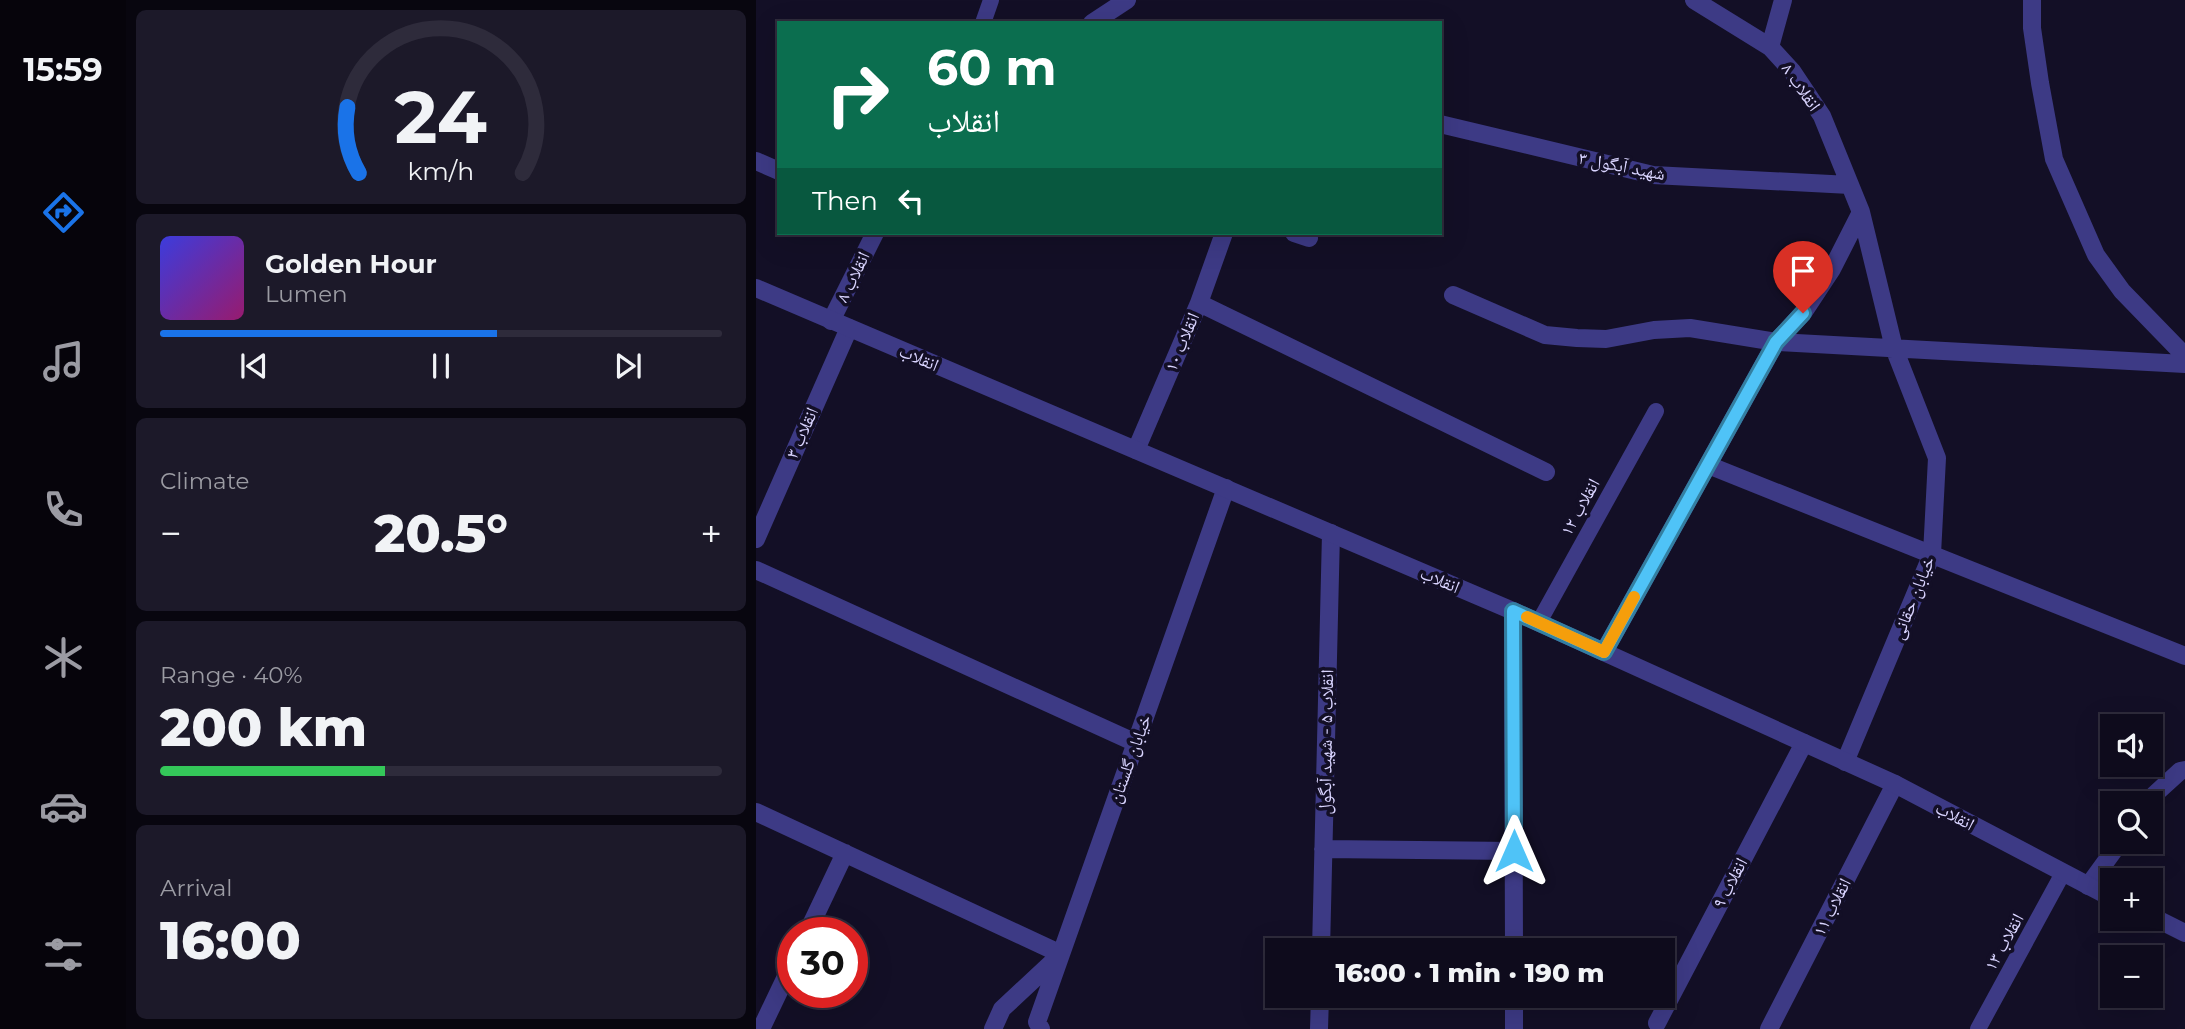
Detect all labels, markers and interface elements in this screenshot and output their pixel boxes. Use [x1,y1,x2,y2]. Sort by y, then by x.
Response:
text: 60 m [927,38,1057,97]
icon: right [812,49,903,140]
text: 15:59 [23,50,103,89]
street label: انقلاب ۸ [1777,59,1825,115]
text: 24 [395,73,487,161]
text: انقلاب [927,101,1000,140]
street label: شهید آبگول ۳ [1577,147,1667,185]
text: km/h [408,156,474,186]
icon: left [892,182,930,220]
text: Then [812,185,878,217]
icon: directions [39,188,88,237]
pin [1773,241,1833,313]
text: Golden Hour [265,248,437,280]
street label: انقلاب ۸ [831,248,875,306]
icon: arrive [1784,252,1822,290]
text: Lumen [265,280,348,308]
street label: انقلاب ۱۰ [1160,309,1204,375]
icon: music [39,337,88,386]
street label: انقلاب [896,340,942,376]
icon: previous [235,347,273,385]
icon: pause [422,347,460,385]
icon: next [609,347,647,385]
street label: انقلاب ۳ [781,404,823,462]
text: Climate [160,467,249,495]
street label: انقلاب ۱۲ [1555,475,1605,539]
icon: phone [39,485,88,534]
text: 20.5° [374,502,508,565]
text: − [160,510,182,557]
text: + [700,510,722,557]
street label: خیابان حقانی [1886,553,1940,643]
street label: انقلاب [1417,562,1463,598]
icon: climate [39,633,88,682]
text: Range · 40% [160,661,303,689]
street label: انقلاب ۵ - شهید آبگول [1314,669,1338,815]
text: 200 km [160,696,367,759]
street label: خیابان گلستان [1104,712,1156,806]
map controls [2100,714,2163,1008]
button: sound [2100,714,2163,777]
icon: car [39,782,88,831]
button: search [2100,791,2163,854]
street label: انقلاب [1932,797,1978,835]
position arrow [1477,814,1551,888]
street label: انقلاب ۹ [1708,854,1752,912]
button: + [2100,868,2163,931]
text: Arrival [160,874,233,902]
street label: انقلاب ۱۱ [1808,874,1856,940]
text: 16:00 [160,909,301,972]
street label: انقلاب ۱۳ [1979,910,2029,974]
speed limit sign: 30 [777,917,868,1008]
icon: filters [39,930,88,979]
button: − [2100,945,2163,1008]
text: 16:00 · 1 min · 190 m [1336,957,1604,989]

